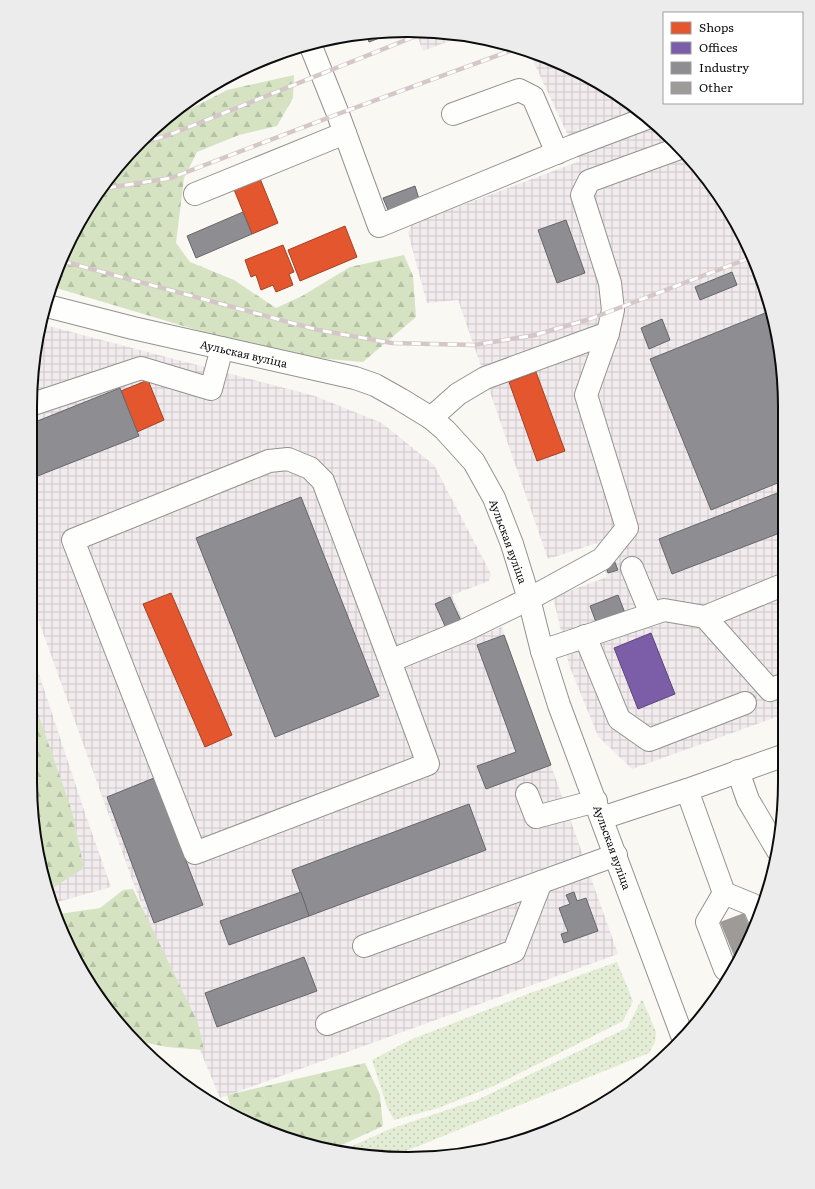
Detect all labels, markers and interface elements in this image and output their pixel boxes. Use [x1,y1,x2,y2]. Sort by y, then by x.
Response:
legend [663,12,803,104]
text: Shops [699,18,734,36]
text: Offices [699,38,738,56]
text: Industry [699,58,749,76]
text: Other [699,78,733,96]
street label: Аульская вуліца [199,335,289,371]
street label: Аульская вуліца [486,497,532,586]
street label: Аульская вуліца [590,803,636,892]

